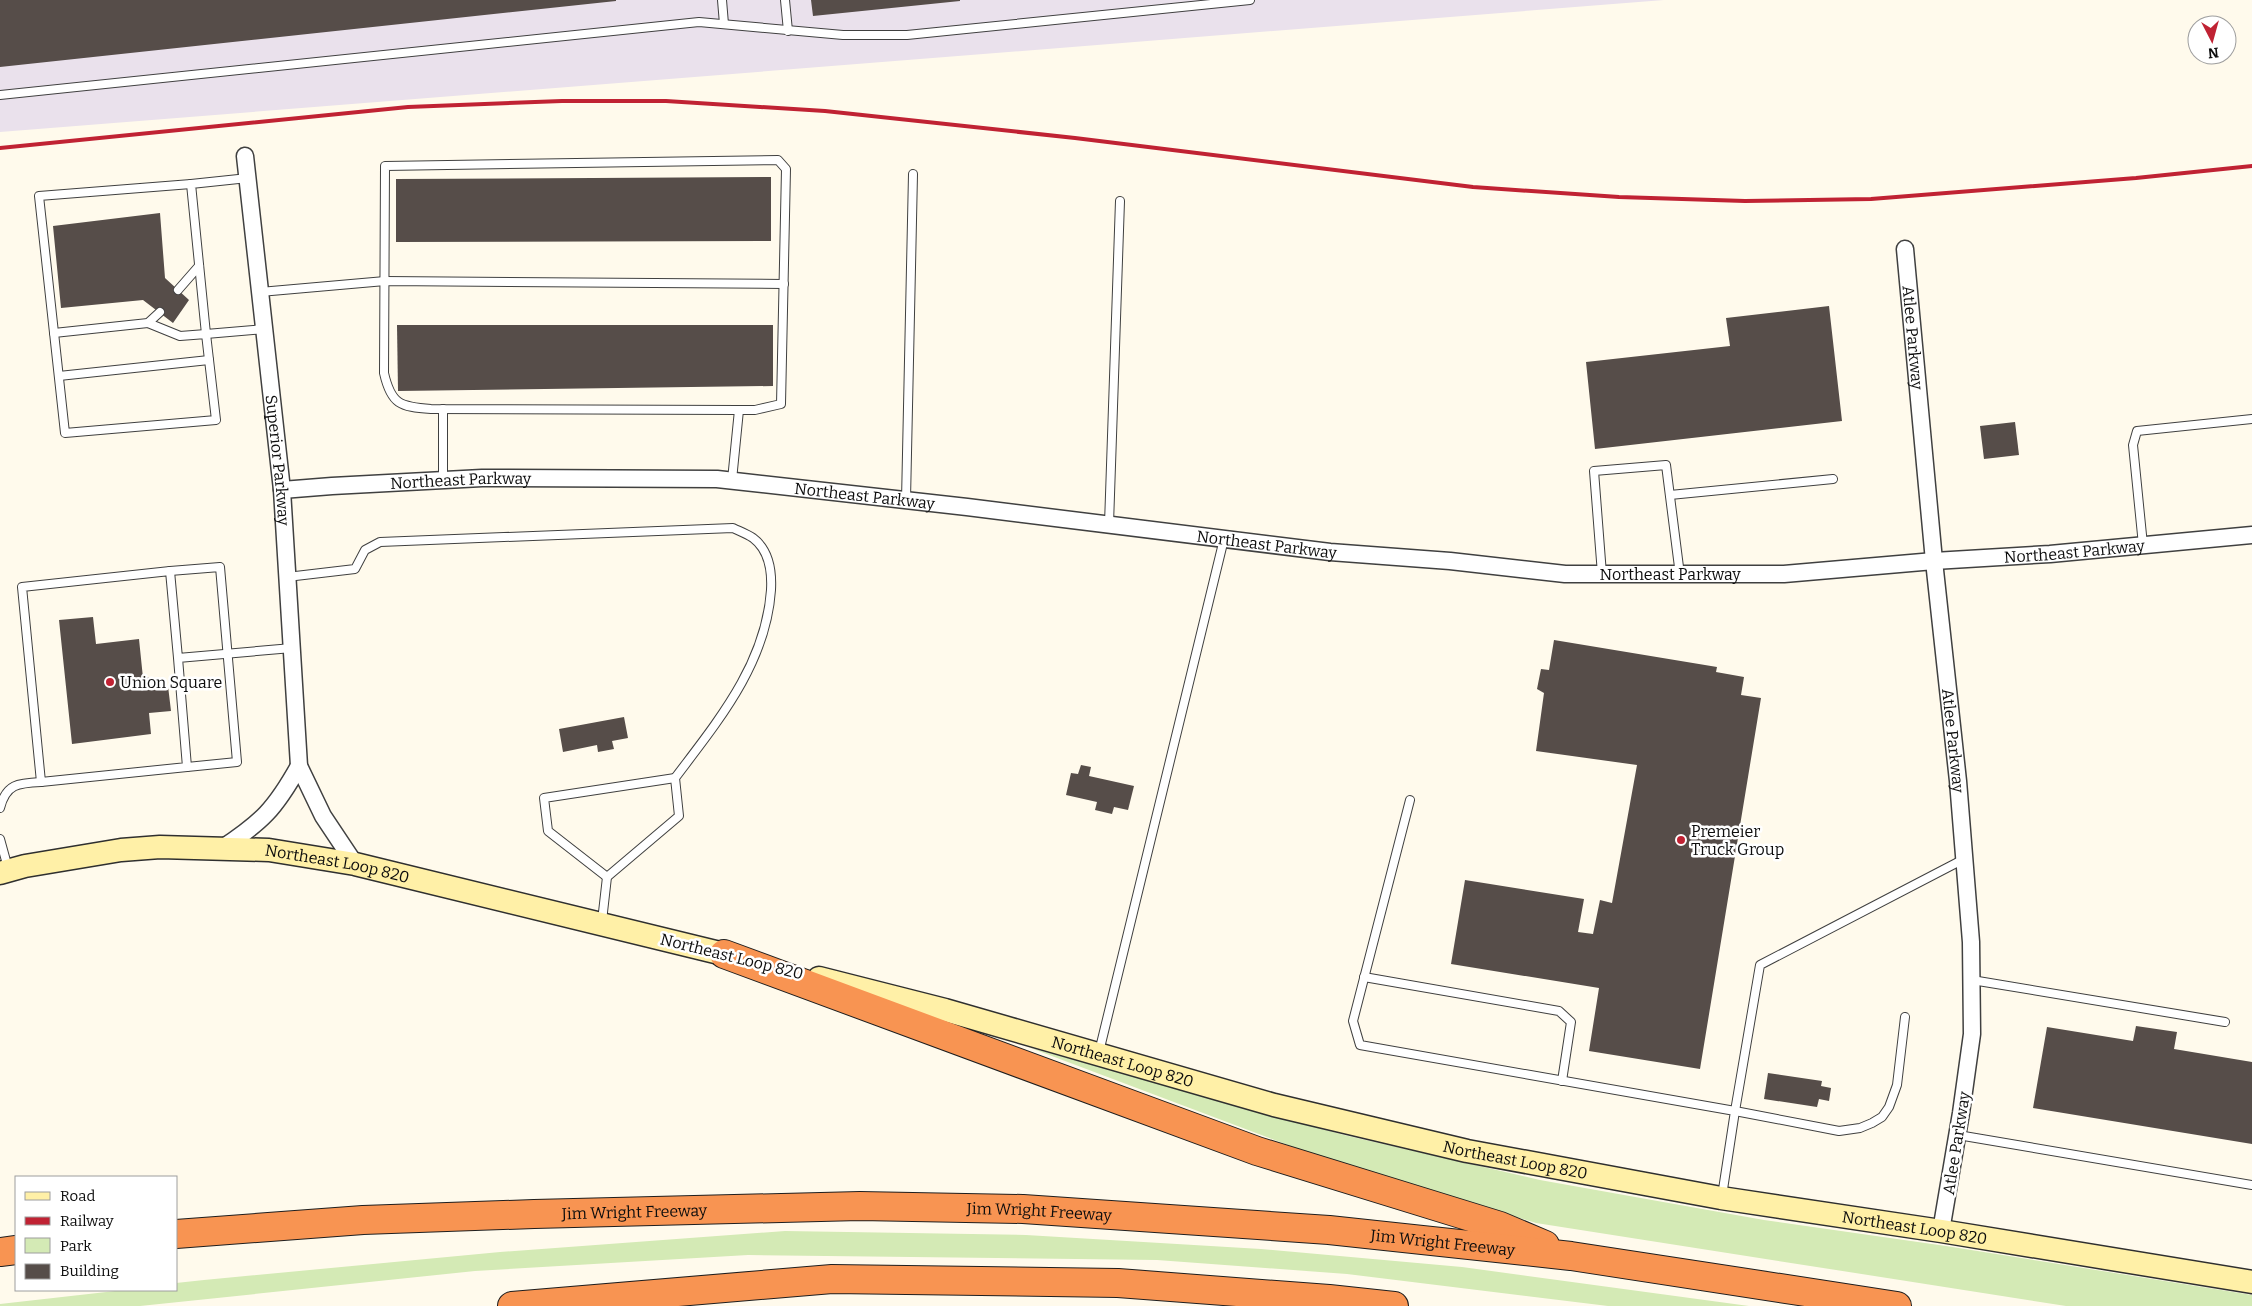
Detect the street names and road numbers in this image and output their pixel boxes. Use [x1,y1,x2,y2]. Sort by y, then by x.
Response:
street label: Atlee Parkway [1898,285,1927,391]
street label: Superior Parkway [262,394,293,527]
street label: Northeast Parkway [390,469,532,493]
street label: Northeast Parkway [793,479,936,513]
street label: Northeast Parkway [1195,527,1338,563]
street label: Northeast Parkway [2003,536,2146,567]
street label: Northeast Parkway [1600,565,1741,584]
street label: Atlee Parkway [1938,688,1968,794]
street label: Northeast Loop 820 [264,840,411,887]
street label: Northeast Loop 820 [658,930,805,983]
street label: Northeast Loop 820 [1049,1032,1196,1091]
street label: Atlee Parkway [1939,1089,1974,1196]
street label: Northeast Loop 820 [1441,1137,1589,1183]
street label: Jim Wright Freeway [965,1199,1113,1225]
street label: Jim Wright Freeway [560,1201,708,1223]
street label: Northeast Loop 820 [1841,1207,1989,1248]
street label: Jim Wright Freeway [1369,1225,1517,1260]

